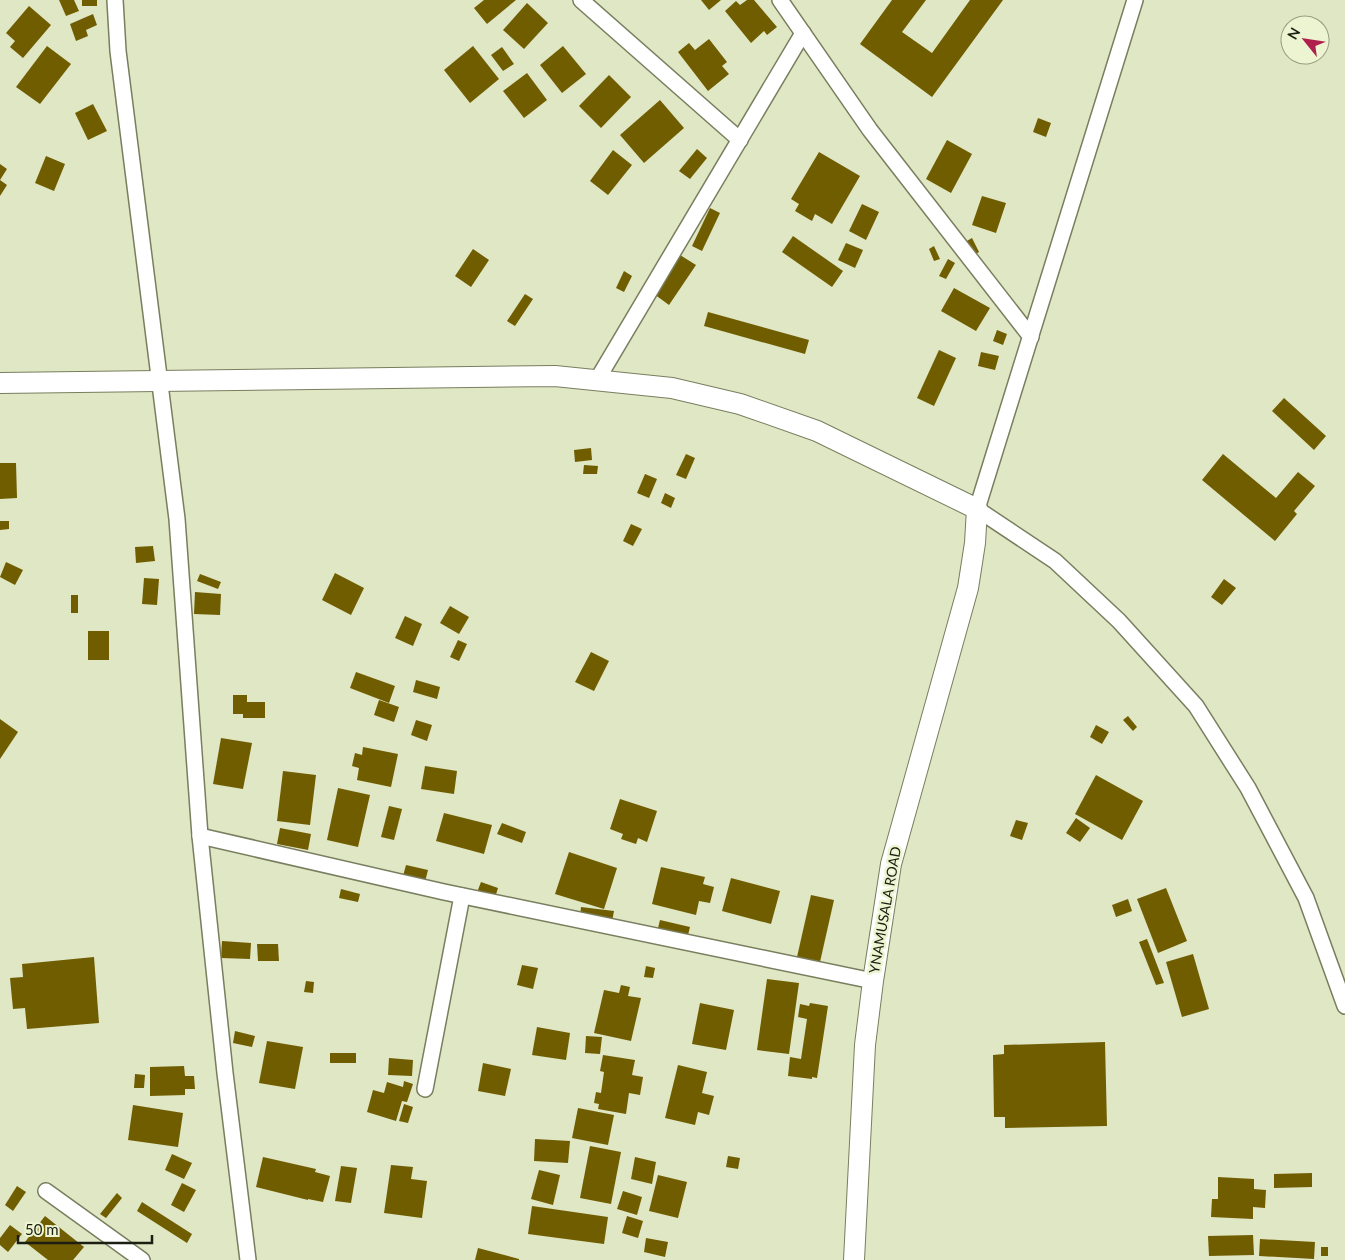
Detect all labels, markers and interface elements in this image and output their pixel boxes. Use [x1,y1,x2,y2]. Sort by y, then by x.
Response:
north arrow [1280,15,1330,65]
text: N [1283,24,1303,42]
street label: YNAMUSALA ROAD [865,845,904,975]
scale bar [18,1212,151,1244]
text: 50 m [25,1220,59,1238]

